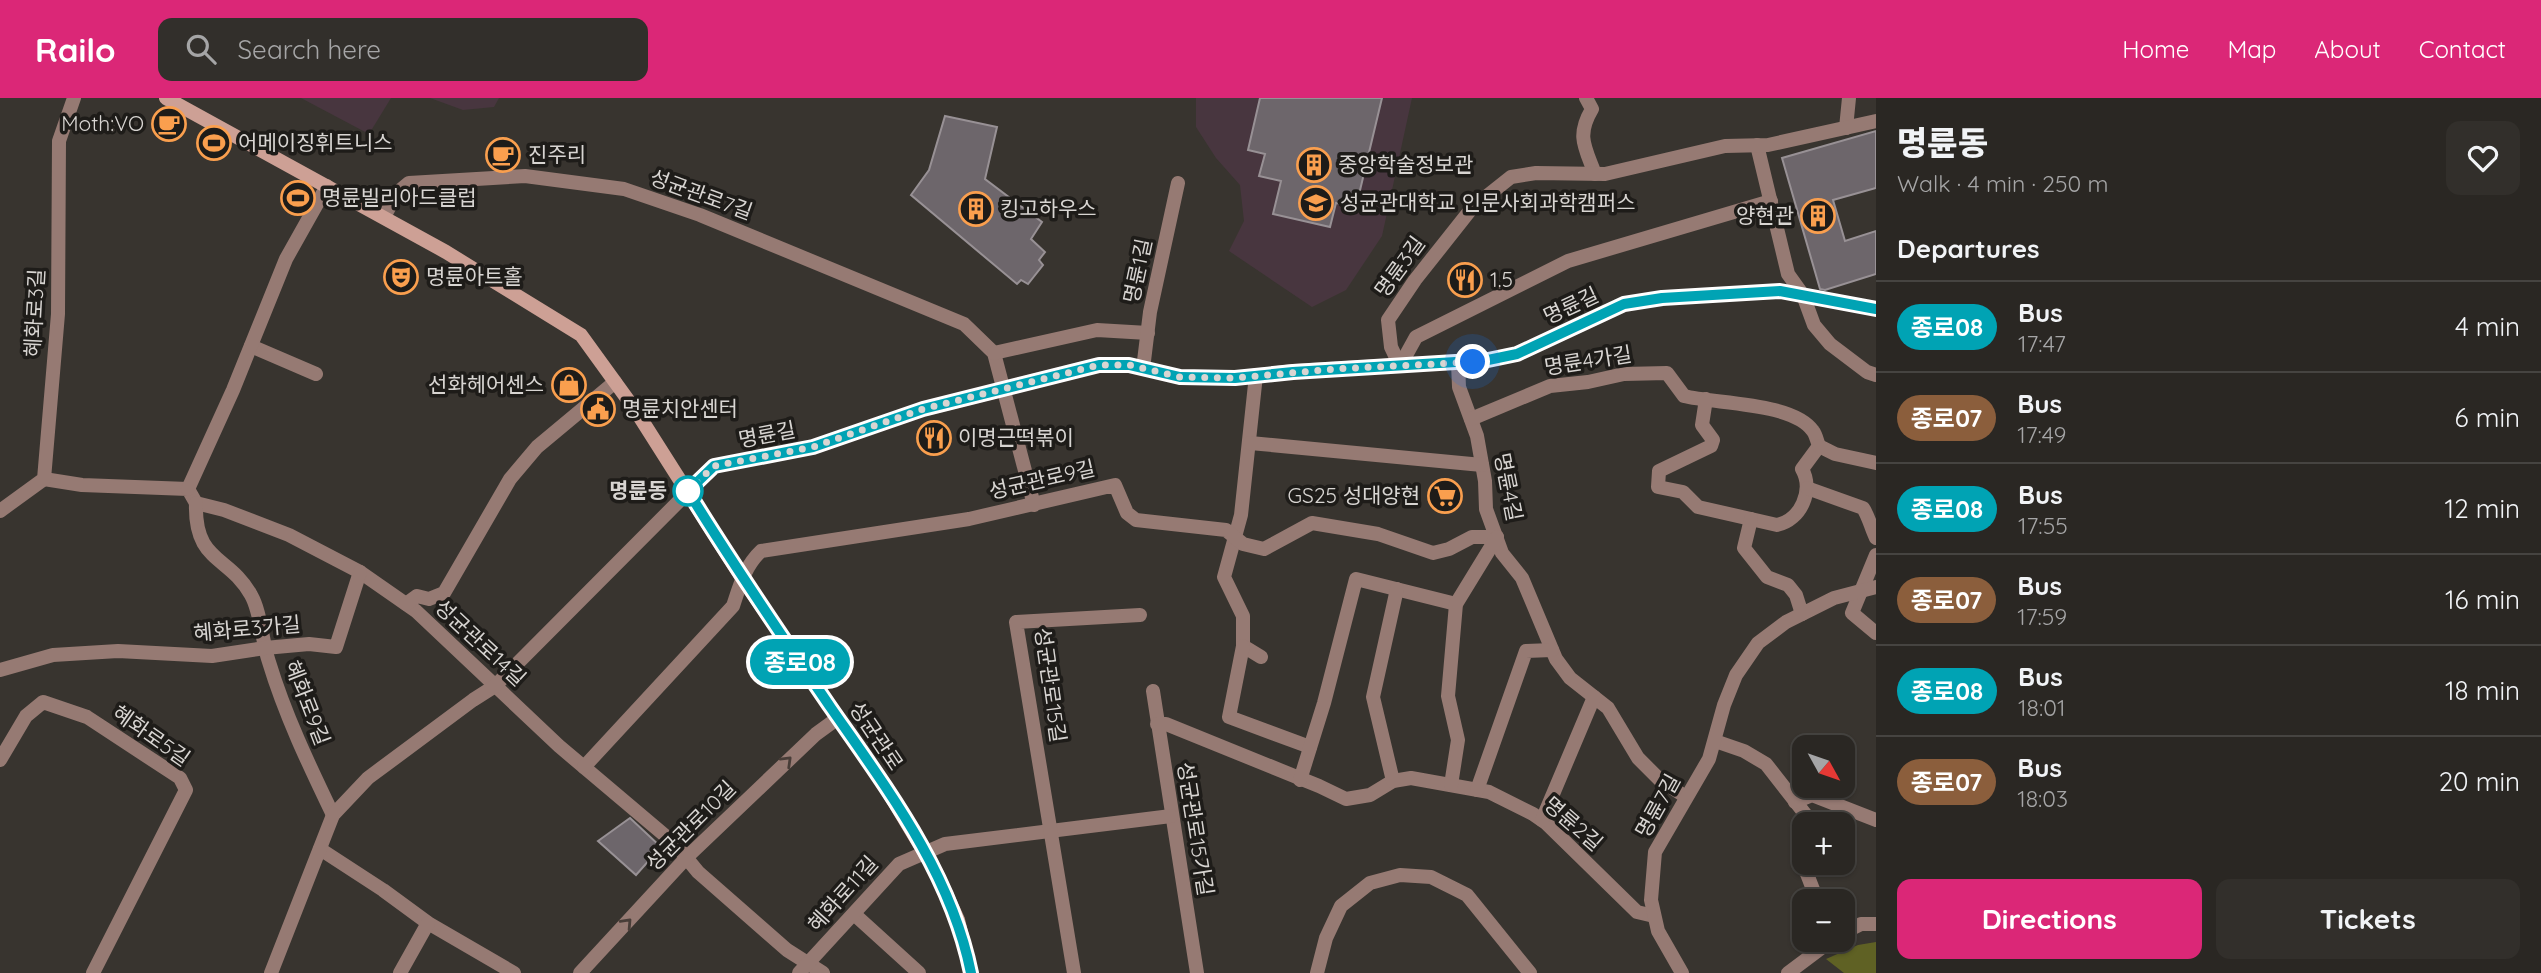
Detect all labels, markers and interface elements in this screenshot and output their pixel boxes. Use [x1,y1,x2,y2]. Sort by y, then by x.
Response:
search box [158,18,648,81]
text: Railo [35,29,116,70]
icon: search [182,30,220,68]
text: Search here [238,33,381,66]
text: Home [2122,34,2189,64]
text: Map [2227,34,2276,64]
text: About [2314,34,2381,64]
text: Contact [2419,34,2506,64]
cafe icon: Moth:VO [150,105,188,143]
place label: Moth:VO [61,110,144,136]
button: heart [2446,121,2520,195]
text: 명륜동 [1897,122,1988,163]
sports icon: 어메이징휘트니스 [195,124,233,162]
place label: 어메이징휘트니스 [238,129,393,155]
cafe icon: 진주리 [484,136,522,174]
place label: 진주리 [528,141,586,167]
building icon: 중앙학술정보관 [1295,146,1333,184]
place label: 중앙학술정보관 [1338,151,1473,177]
street label: 성균관로7길 [646,163,756,225]
text: Walk · 4 min · 250 m [1897,169,2108,198]
sports icon: 명륜빌리아드클럽 [279,179,317,217]
place label: 명륜빌리아드클럽 [322,184,477,210]
school or university icon: 성균관대학교 인문사회과학캠퍼스 [1297,184,1335,222]
place label: 성균관대학교 인문사회과학캠퍼스 [1340,189,1636,215]
building icon: 킹고하우스 [957,190,995,228]
place label: 킹고하우스 [1000,195,1097,221]
building icon: 양현관 [1799,197,1837,235]
place label: 양현관 [1736,202,1794,228]
street label: 명륜3길 [1368,231,1430,302]
text: Departures [1897,232,2040,265]
street label: 명륜1길 [1117,236,1157,306]
theatre icon: 명륜아트홀 [382,258,420,296]
restaurant icon: 1.5 [1446,261,1484,299]
place label: 명륜아트홀 [426,263,523,289]
place label: 1.5 [1490,266,1513,292]
street label: 혜화로3길 [19,268,49,358]
street label: 명륜길 [1539,281,1602,329]
text: Bus [2018,296,2063,329]
text: 4 min [2455,310,2520,343]
text: 종로08 [1911,312,1983,342]
text: 17:47 [2018,329,2066,358]
street label: 명륜4가길 [1542,340,1634,380]
your location [1455,344,1490,379]
shop icon: 선화헤어센스 [550,366,588,404]
place label: 선화헤어센스 [428,371,544,397]
text: Bus [2017,387,2062,420]
public building icon: 명륜치안센터 [579,390,617,428]
place label: 명륜치안센터 [622,395,738,421]
text: 6 min [2455,401,2520,434]
text: 종로07 [1911,403,1982,433]
street label: 명륜길 [736,416,798,452]
restaurant icon: 이명근떡볶이 [915,419,953,457]
text: 17:49 [2017,420,2066,449]
place label: 이명근떡볶이 [958,424,1074,450]
street label: 명륜4길 [1490,450,1528,523]
street label: 성균관로9길 [986,454,1097,504]
marker: 명륜동 [673,476,703,506]
place label: 명륜동 [609,477,667,503]
supermarket icon: GS25 성대양현 [1426,477,1464,515]
text: Bus [2018,478,2063,511]
place label: GS25 성대양현 [1288,482,1420,508]
text: 12 min [2445,492,2520,525]
text: 종로08 [1911,494,1983,524]
text: 17:55 [2018,511,2068,540]
text: Bus [2017,569,2062,602]
text: 16 min [2445,583,2520,616]
text: 종로07 [1911,585,1982,615]
street label: 성균관로14길 [430,594,532,691]
text: 17:59 [2017,602,2067,631]
street label: 혜화로3가길 [192,610,302,646]
street label: 성균관로15길 [1030,626,1072,744]
line badge: 종로08 [751,639,849,685]
text: 종로08 [764,647,836,677]
street label: 혜화로9길 [280,656,336,749]
text: Bus [2018,660,2063,693]
text: 18 min [2445,674,2520,707]
text: 종로08 [1911,676,1983,706]
text: 18:01 [2018,693,2066,722]
street label: 성균관로 [844,696,909,775]
street label: 혜화로5길 [108,699,195,771]
north arrow [1792,735,1855,798]
map controls [1792,735,1855,952]
text: Bus [2017,751,2062,784]
one-way arrow [779,757,792,770]
street label: 성균관로15가길 [1173,760,1219,898]
text: 20 min [2439,765,2520,798]
text: 종로07 [1911,767,1982,797]
street label: 명륜7길 [1629,769,1685,842]
street label: 성균관로10길 [640,775,741,876]
text: 18:03 [2017,784,2068,813]
street label: 명륜2길 [1539,791,1608,856]
button: + [1792,812,1855,875]
street label: 혜화로11길 [802,850,883,937]
button: Directions [1897,879,2202,959]
button: Tickets [2216,879,2520,959]
button: − [1792,889,1855,952]
one-way arrow [618,918,631,931]

